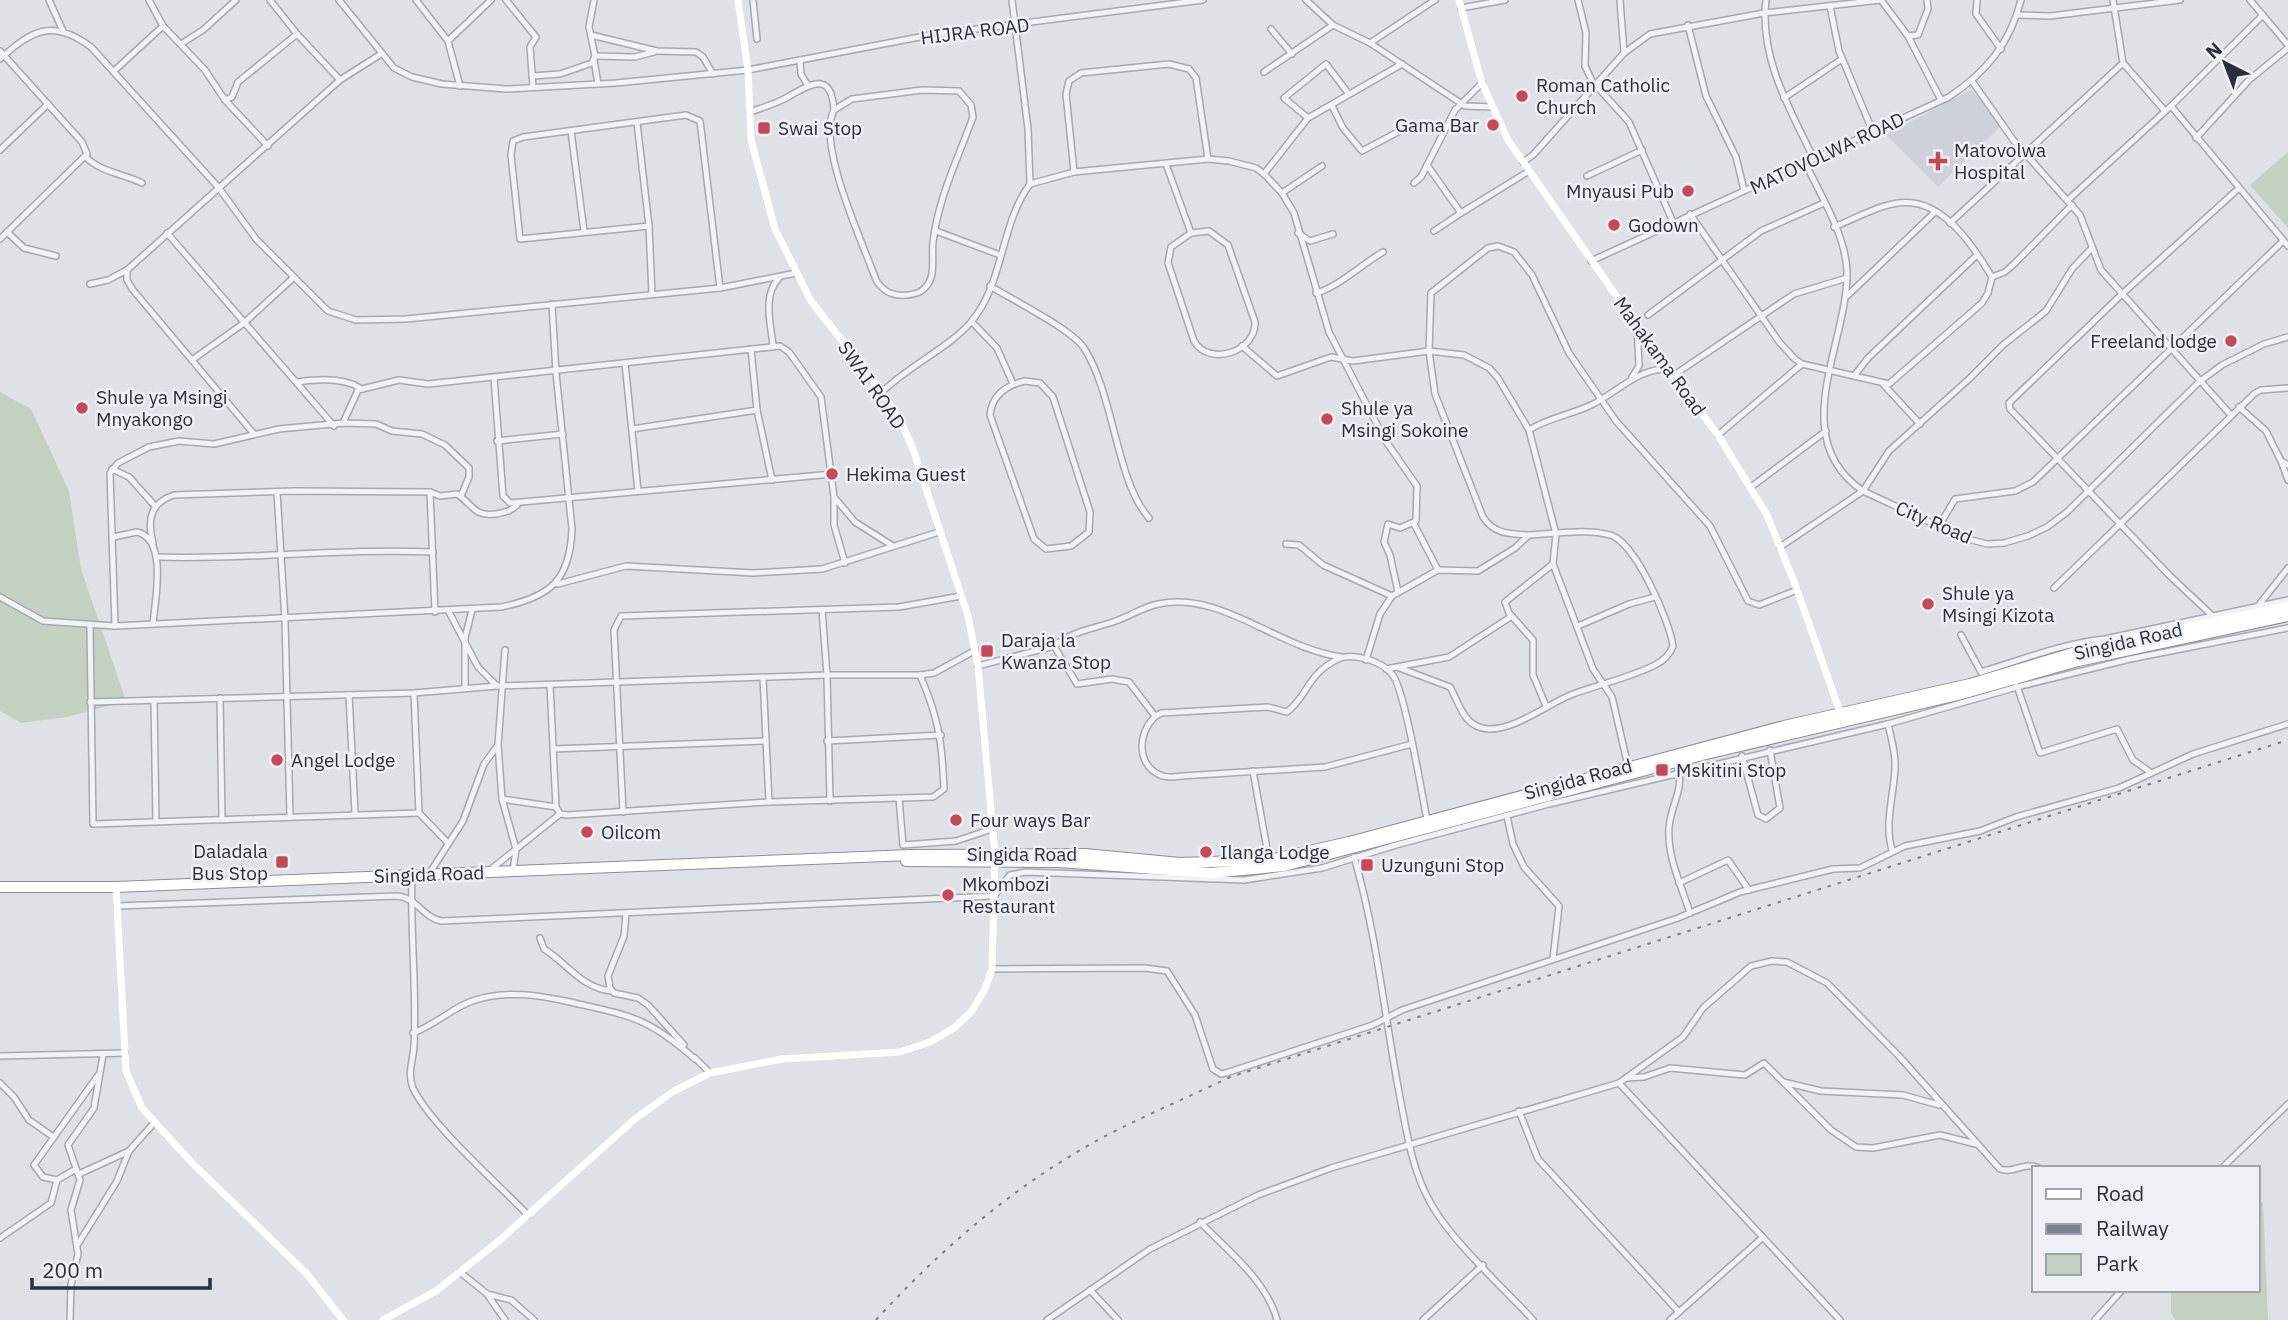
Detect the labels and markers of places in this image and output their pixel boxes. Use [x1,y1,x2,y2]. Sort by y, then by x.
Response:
place label: Roman Catholic Church [1536,73,1670,119]
marker: Roman Catholic Church [1514,88,1530,104]
place label: Gama Bar [1395,113,1479,137]
place label: Swai Stop [778,116,862,140]
marker: Gama Bar [1485,117,1501,133]
marker: Swai Stop [756,120,772,136]
place label: Matovolwa Hospital [1954,138,2046,184]
marker: Matovolwa Hospital [1928,151,1948,171]
place label: Mnyausi Pub [1566,179,1674,203]
marker: Mnyausi Pub [1680,183,1696,199]
place label: Godown [1628,213,1699,237]
marker: Godown [1606,217,1622,233]
place label: Freeland lodge [2090,329,2217,353]
marker: Freeland lodge [2223,333,2239,349]
place label: Shule ya Msingi Mnyakongo [96,385,228,431]
place label: Shule ya Msingi Sokoine [1341,396,1468,442]
marker: Shule ya Msingi Mnyakongo [74,400,90,416]
marker: Shule ya Msingi Sokoine [1319,411,1335,427]
place label: Hekima Guest [846,462,966,486]
marker: Hekima Guest [824,466,840,482]
place label: Shule ya Msingi Kizota [1942,581,2054,627]
marker: Shule ya Msingi Kizota [1920,596,1936,612]
place label: Daraja la Kwanza Stop [1001,628,1111,674]
marker: Daraja la Kwanza Stop [979,643,995,659]
place label: Angel Lodge [291,748,395,772]
marker: Angel Lodge [269,752,285,768]
place label: Mskitini Stop [1676,758,1786,782]
marker: Mskitini Stop [1654,762,1670,778]
place label: Four ways Bar [970,808,1090,832]
marker: Four ways Bar [948,812,964,828]
place label: Oilcom [601,820,661,844]
marker: Oilcom [579,824,595,840]
place label: Daladala Bus Stop [192,839,268,885]
place label: Ilanga Lodge [1220,840,1330,864]
marker: Ilanga Lodge [1198,844,1214,860]
place label: Uzunguni Stop [1381,853,1504,877]
marker: Daladala Bus Stop [274,854,290,870]
marker: Uzunguni Stop [1359,857,1375,873]
place label: Mkombozi Restaurant [962,872,1056,918]
marker: Mkombozi Restaurant [940,887,956,903]

